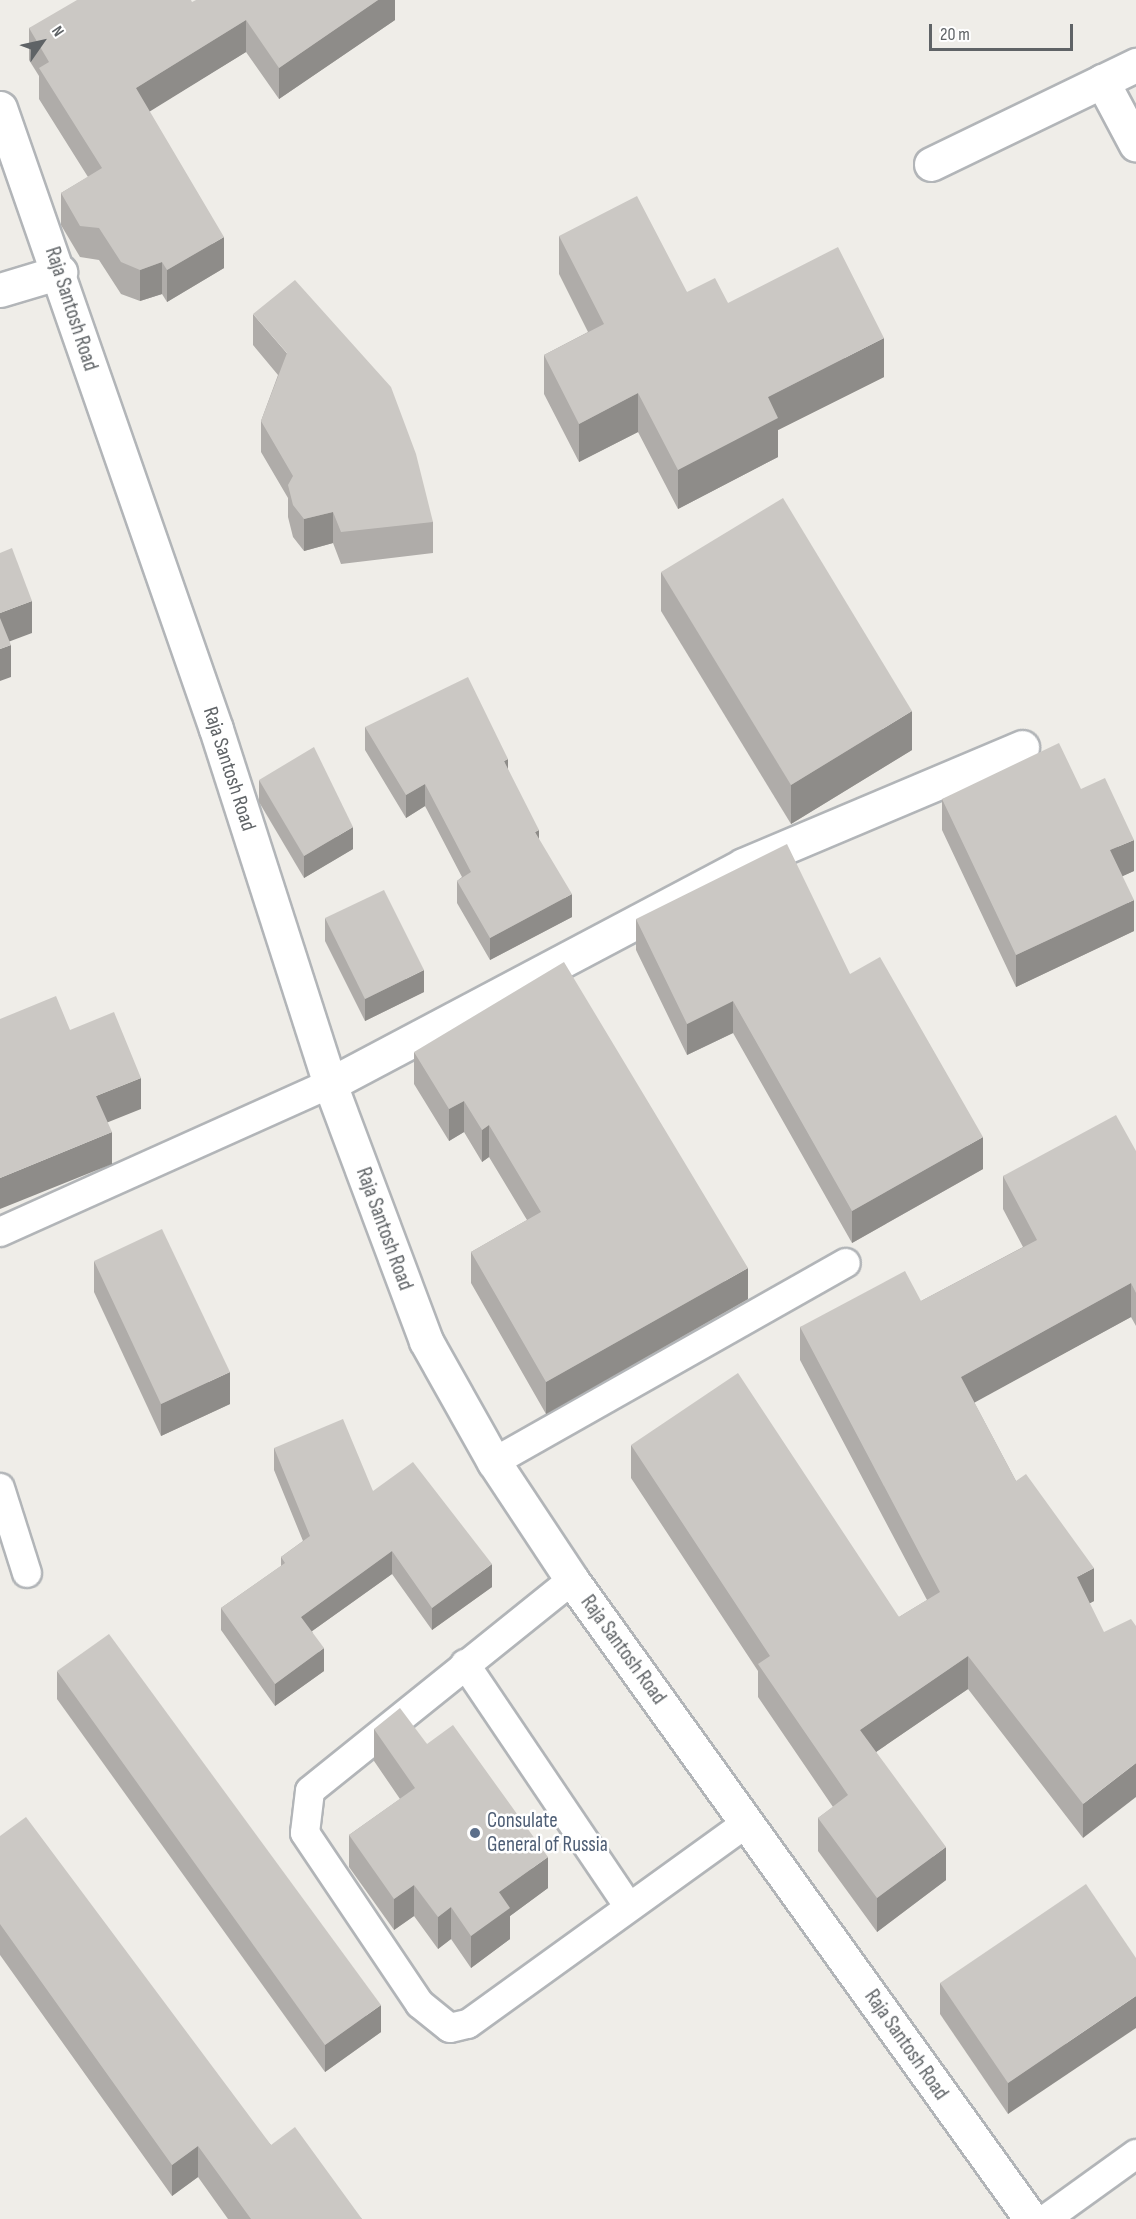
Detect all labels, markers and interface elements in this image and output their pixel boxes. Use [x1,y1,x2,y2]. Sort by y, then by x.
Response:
north arrow [12,12,72,72]
scale bar [932,12,1076,50]
text: N [47,23,68,41]
text: 20 m [940,24,970,45]
street label: Raja Santosh Road [39,244,103,374]
street label: Raja Santosh Road [197,704,261,834]
street label: Raja Santosh Road [350,1164,418,1294]
street label: Raja Santosh Road [575,1591,671,1709]
place label: Consulate General of Russia [487,1808,608,1858]
marker: Consulate General of Russia [468,1826,482,1840]
street label: Raja Santosh Road [859,1985,953,2105]

